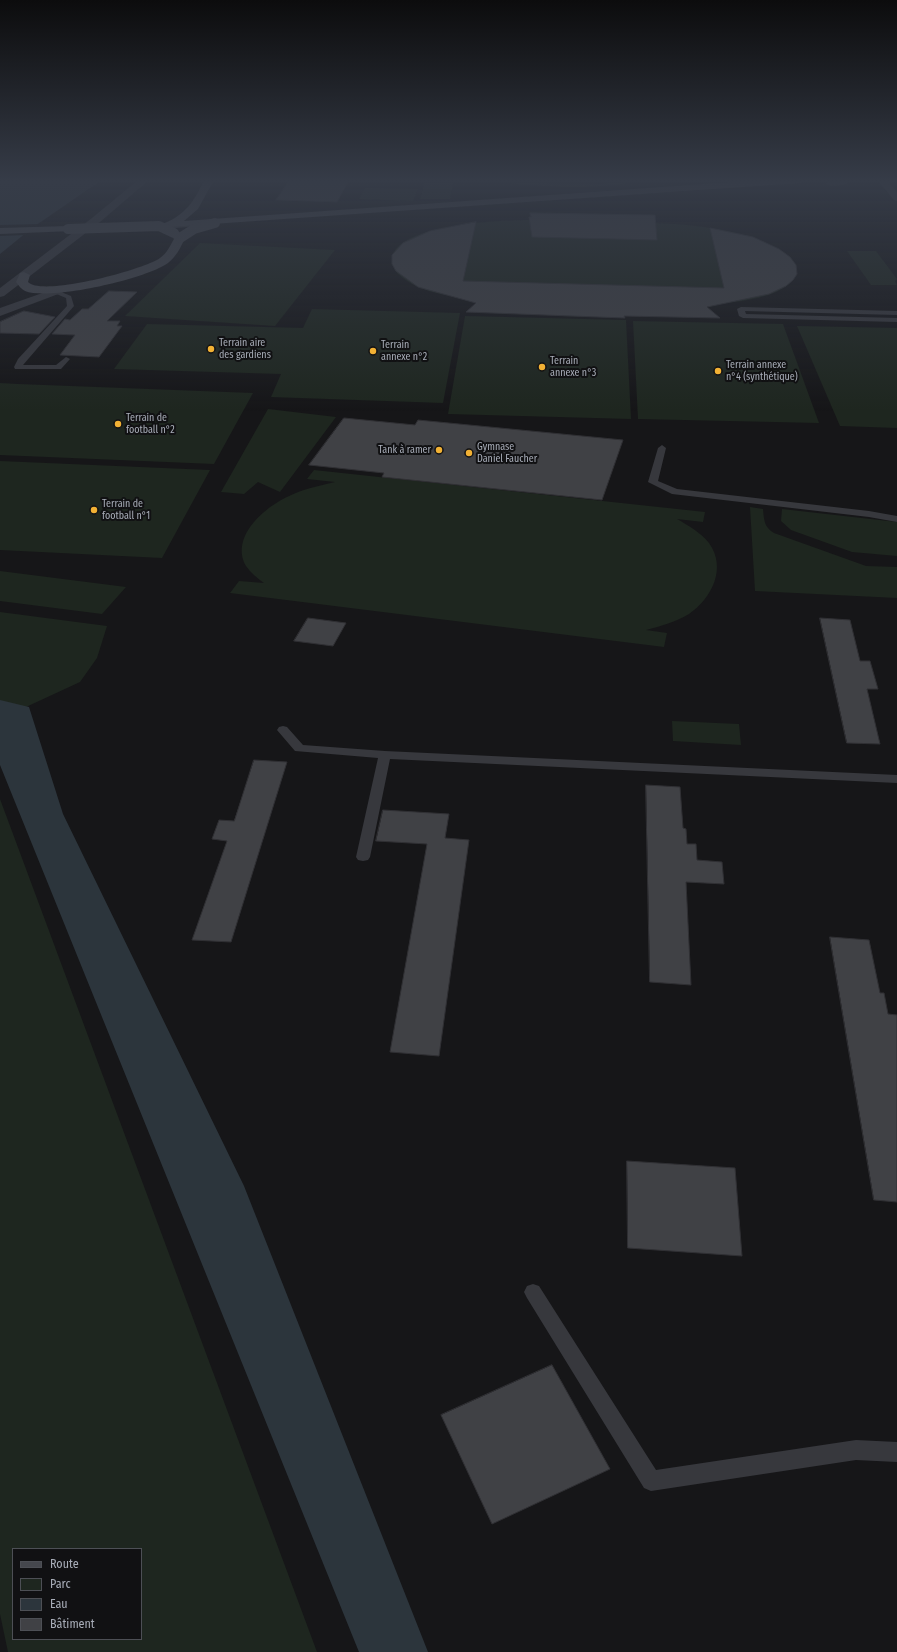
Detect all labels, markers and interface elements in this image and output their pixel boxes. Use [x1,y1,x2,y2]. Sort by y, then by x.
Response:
place label: Terrain aire des gardiens [219,337,271,360]
place label: Terrain annexe n°2 [381,339,427,362]
marker: Terrain aire des gardiens [206,344,216,354]
marker: Terrain annexe n°2 [368,346,378,356]
place label: Terrain annexe n°3 [550,355,596,378]
place label: Terrain annexe n°4 (synthétique) [726,359,798,382]
marker: Terrain annexe n°3 [537,362,547,372]
marker: Terrain annexe n°4 (synthétique) [713,366,723,376]
place label: Terrain de football n°2 [126,412,175,436]
marker: Terrain de football n°2 [113,419,123,429]
place label: Gymnase Daniel Faucher [477,441,537,464]
place label: Tank à ramer [378,444,431,456]
marker: Tank à ramer [434,445,444,455]
marker: Gymnase Daniel Faucher [464,448,474,458]
place label: Terrain de football n°1 [102,498,150,522]
marker: Terrain de football n°1 [89,505,99,515]
legend [12,1548,142,1640]
text: Route [50,1557,79,1571]
text: Parc [50,1577,71,1591]
text: Eau [50,1597,68,1611]
text: Bâtiment [50,1617,95,1631]

